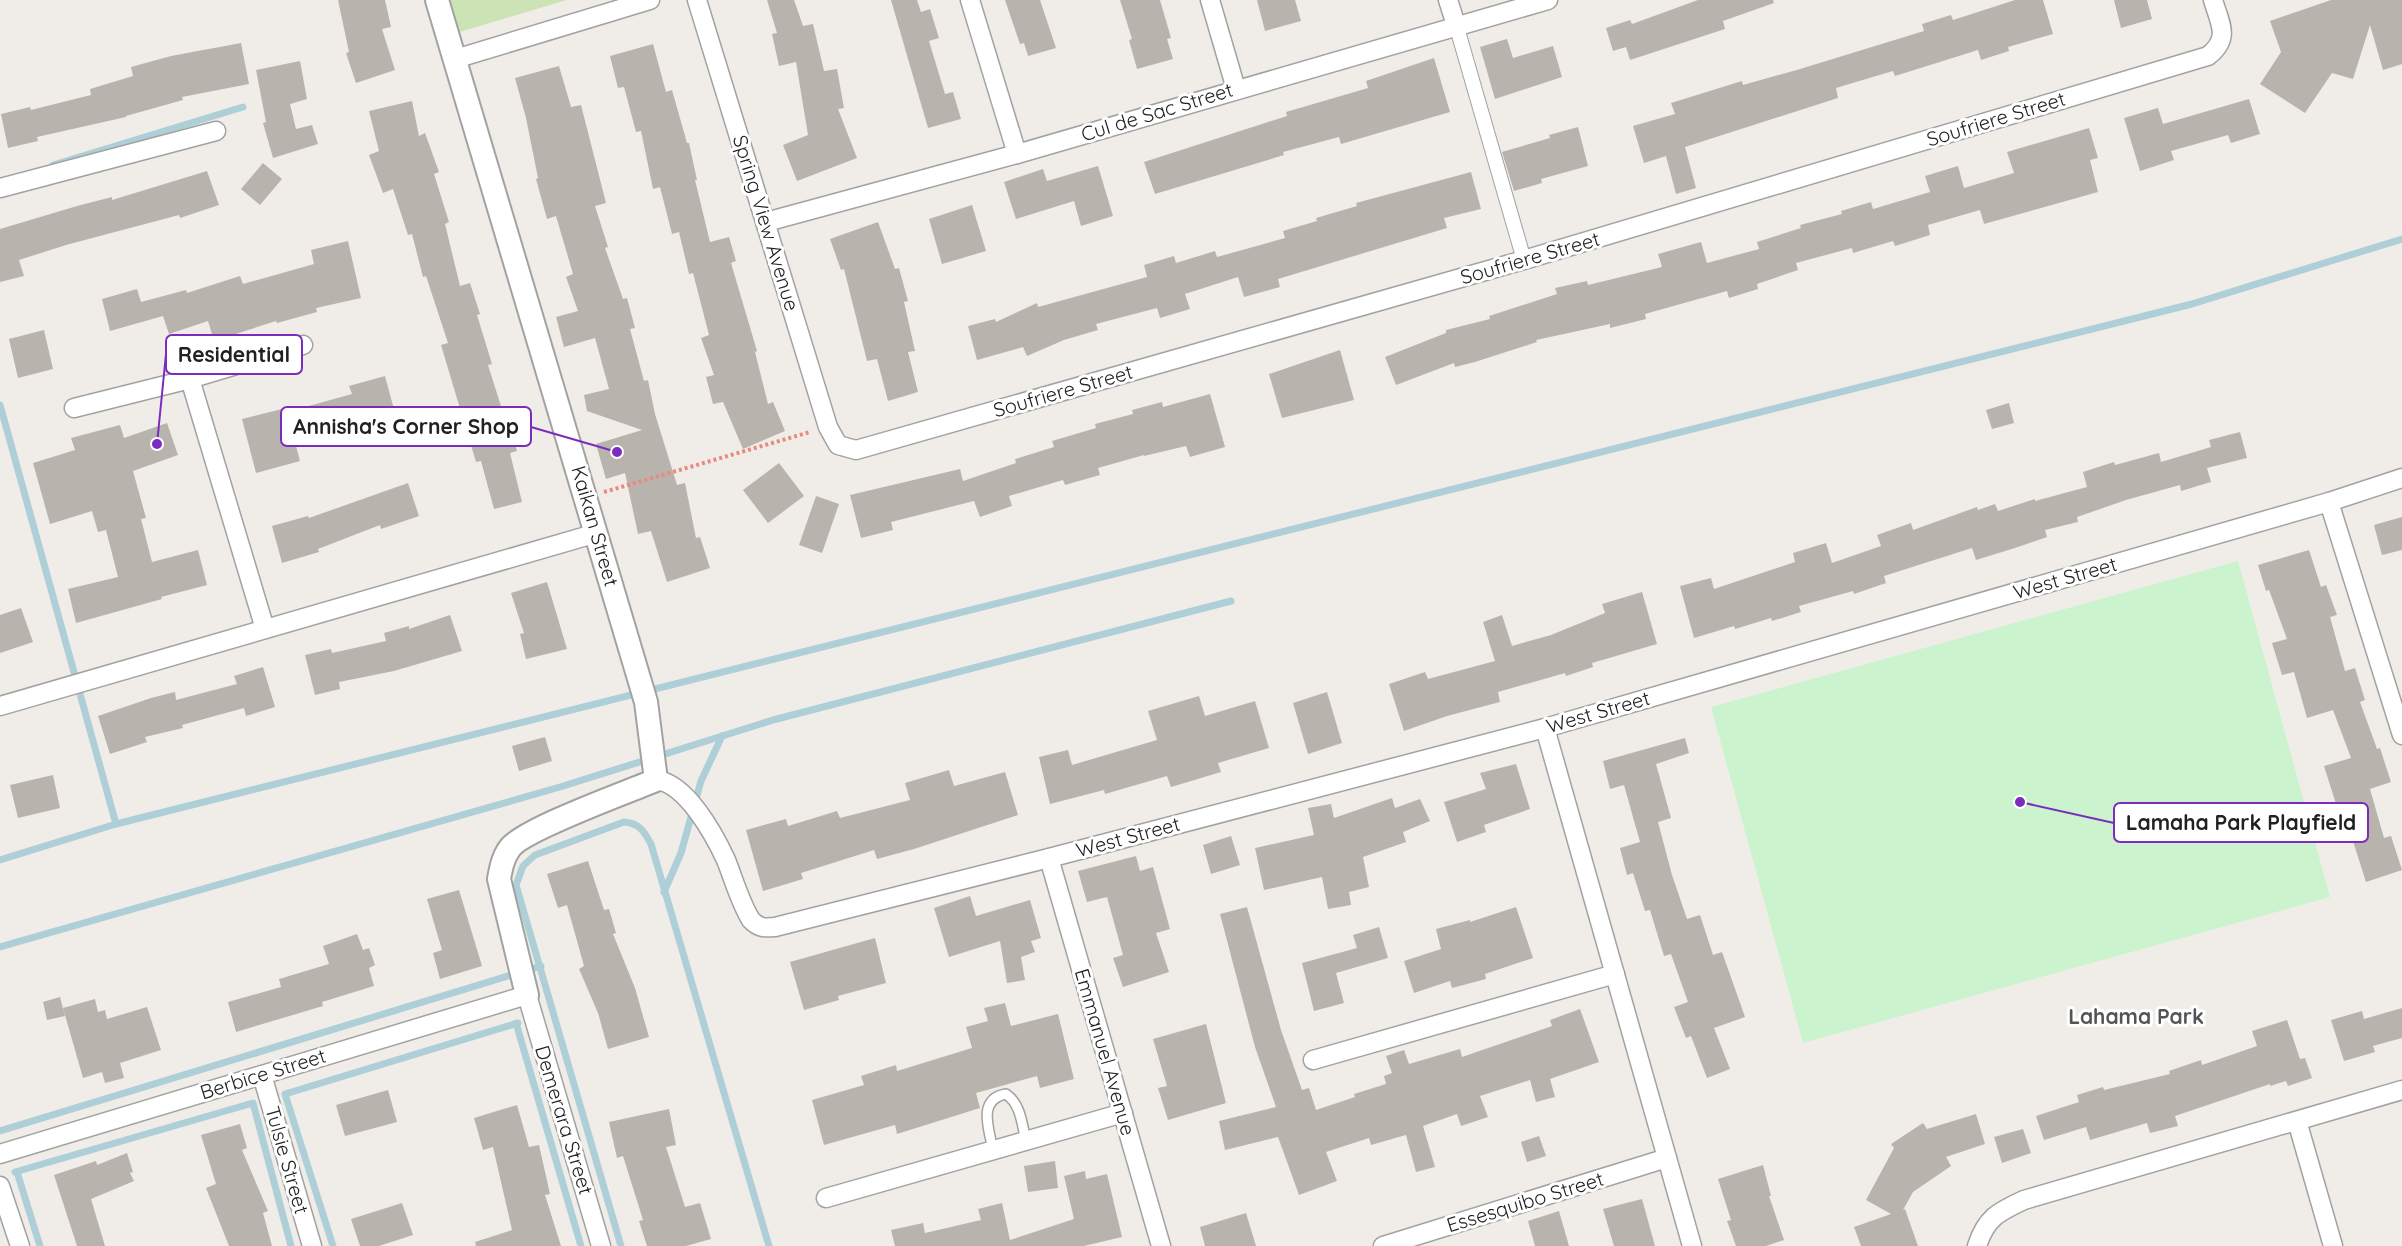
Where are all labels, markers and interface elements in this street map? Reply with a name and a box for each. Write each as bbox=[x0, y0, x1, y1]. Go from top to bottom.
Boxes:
street label: Cul de Sac Street bbox=[1078, 77, 1236, 146]
street label: Soufriere Street bbox=[1923, 85, 2068, 152]
street label: Spring View Avenue bbox=[728, 132, 805, 314]
street label: Soufriere Street bbox=[1457, 226, 1603, 289]
callout: Residential bbox=[166, 335, 302, 374]
text: Residential bbox=[178, 341, 290, 367]
street label: Soufriere Street bbox=[990, 359, 1136, 422]
callout: Annisha's Corner Shop bbox=[281, 407, 531, 446]
text: Annisha's Corner Shop bbox=[293, 413, 519, 439]
street label: Kaikan Street bbox=[566, 463, 625, 589]
street label: West Street bbox=[2010, 551, 2120, 604]
street label: West Street bbox=[1543, 685, 1653, 738]
callout: Lamaha Park Playfield bbox=[2114, 803, 2368, 842]
text: Lamaha Park Playfield bbox=[2126, 809, 2356, 835]
street label: West Street bbox=[1073, 811, 1183, 862]
street label: Emmanuel Avenue bbox=[1070, 965, 1141, 1138]
district label: Lahama Park bbox=[2068, 1003, 2204, 1029]
street label: Berbice Street bbox=[197, 1042, 329, 1105]
street label: Demerara Street bbox=[530, 1042, 599, 1198]
street label: Tulsie Street bbox=[260, 1103, 315, 1217]
street label: Essesquibo Street bbox=[1443, 1166, 1607, 1237]

